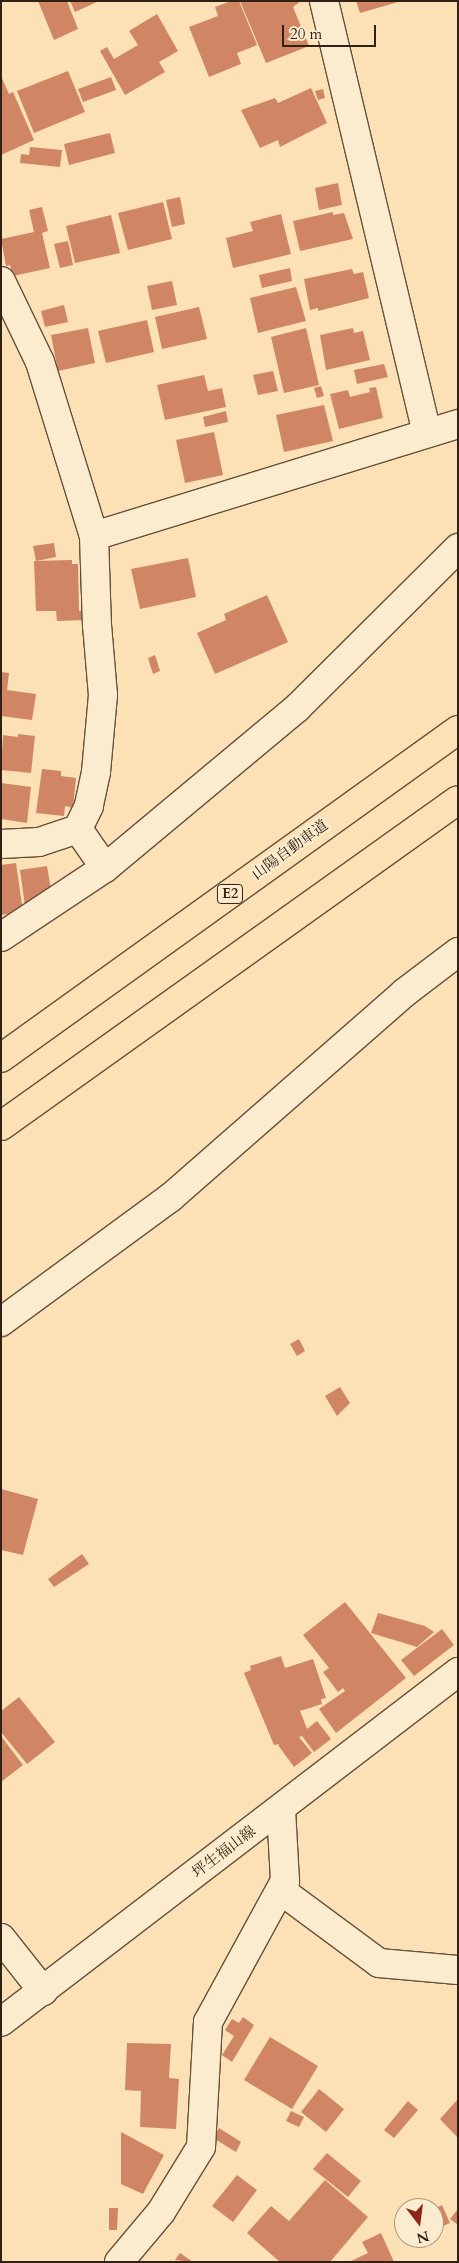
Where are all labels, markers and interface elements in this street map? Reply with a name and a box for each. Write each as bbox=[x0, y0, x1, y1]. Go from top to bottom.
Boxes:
scale bar bbox=[284, 15, 378, 47]
text: 20 m bbox=[290, 24, 322, 44]
street label: 山陽自動車道 bbox=[248, 816, 332, 884]
road number: E2 bbox=[216, 882, 244, 906]
street label: 坪生福山線 bbox=[189, 1822, 259, 1882]
north arrow bbox=[394, 2198, 444, 2248]
text: N bbox=[414, 2226, 431, 2248]

